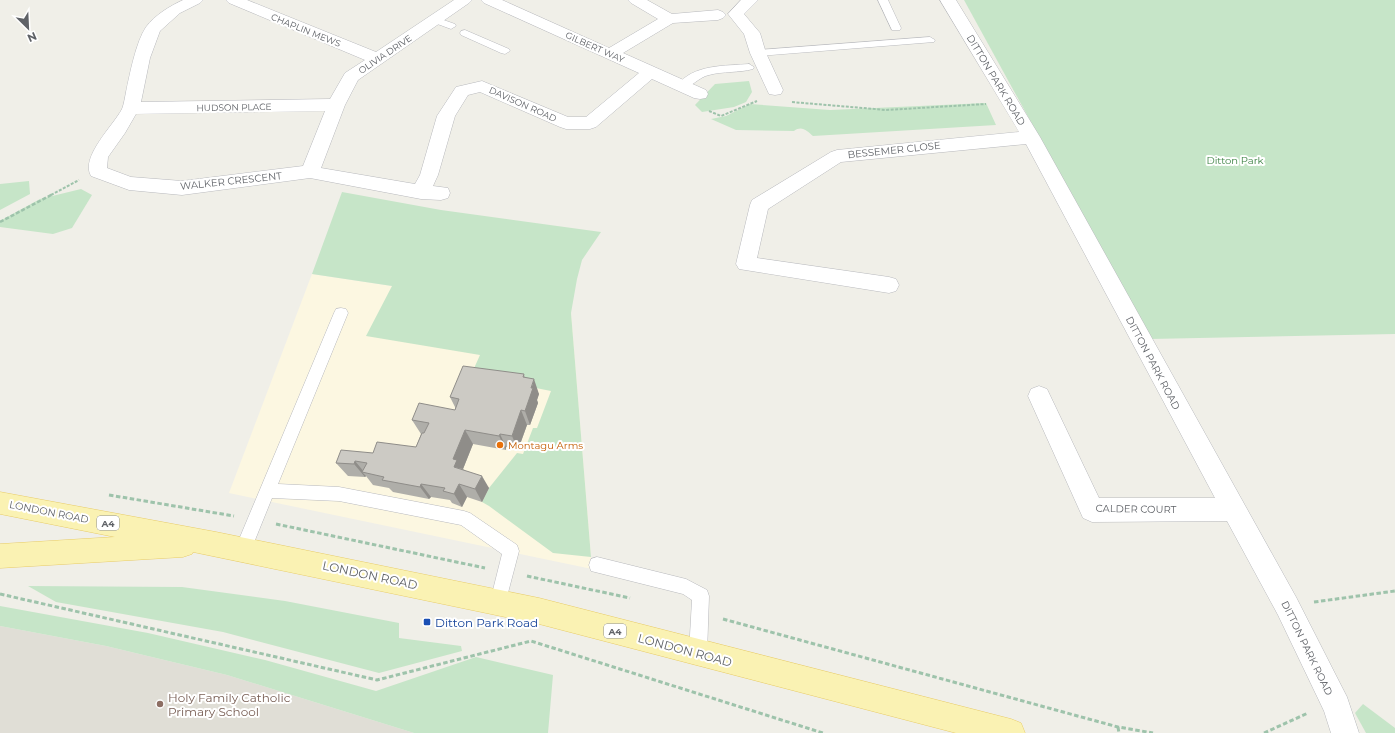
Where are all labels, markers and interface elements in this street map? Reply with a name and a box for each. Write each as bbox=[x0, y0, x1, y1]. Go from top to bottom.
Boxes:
north arrow bbox=[8, 8, 48, 48]
street label: CHAPLIN MEWS bbox=[270, 11, 343, 49]
text: N bbox=[25, 29, 39, 45]
street label: GILBERT WAY bbox=[564, 29, 626, 65]
street label: OLIVIA DRIVE bbox=[356, 32, 414, 76]
street label: DITTON PARK ROAD bbox=[964, 32, 1028, 128]
street label: DAVISON ROAD bbox=[487, 84, 559, 124]
street label: HUDSON PLACE bbox=[196, 101, 272, 113]
street label: BESSEMER CLOSE bbox=[847, 139, 941, 161]
park label: Ditton Park bbox=[1206, 154, 1264, 167]
street label: WALKER CRESCENT bbox=[179, 169, 283, 193]
street label: DITTON PARK ROAD bbox=[1123, 314, 1183, 412]
place label: Montagu Arms bbox=[508, 439, 583, 452]
marker: Montagu Arms bbox=[495, 440, 505, 450]
street label: LONDON ROAD bbox=[8, 498, 90, 526]
street label: CALDER COURT bbox=[1096, 502, 1177, 516]
road number: A4 bbox=[97, 516, 119, 530]
street label: LONDON ROAD bbox=[321, 558, 419, 592]
street label: DITTON PARK ROAD bbox=[1278, 599, 1336, 697]
place label: Ditton Park Road bbox=[435, 615, 538, 630]
marker: Ditton Park Road bbox=[422, 617, 432, 627]
road number: A4 bbox=[604, 624, 626, 638]
street label: LONDON ROAD bbox=[636, 630, 734, 670]
place label: Holy Family Catholic Primary School bbox=[168, 690, 291, 719]
marker: Holy Family Catholic Primary School bbox=[155, 699, 165, 709]

